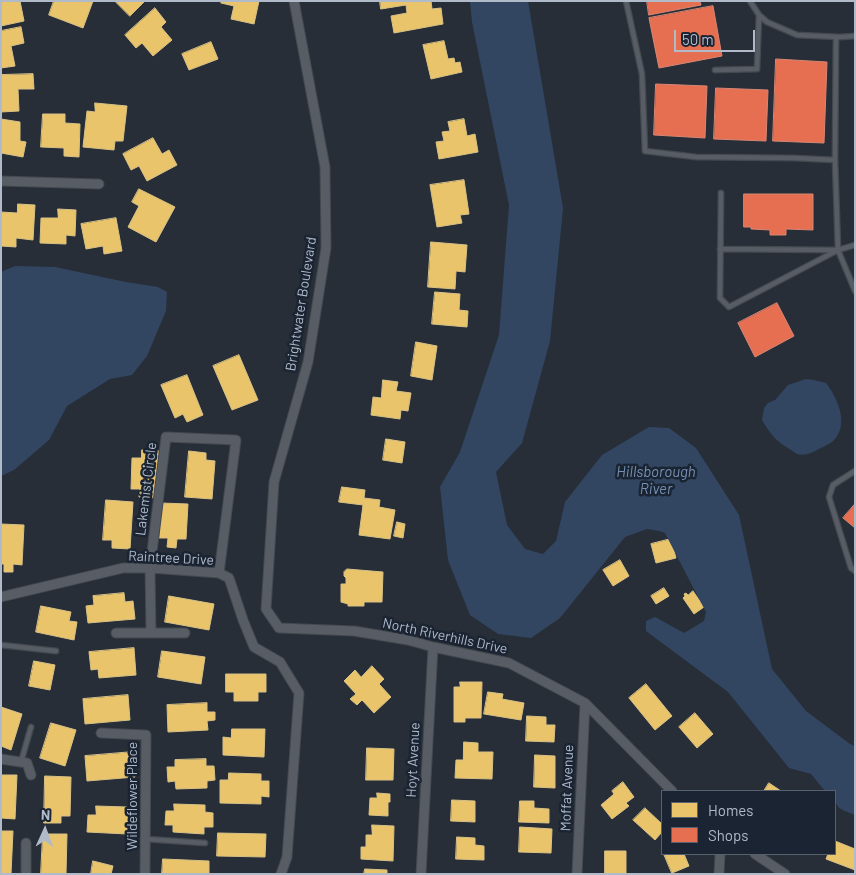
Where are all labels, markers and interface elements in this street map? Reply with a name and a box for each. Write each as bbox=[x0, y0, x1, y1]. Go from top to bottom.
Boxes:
scale bar bbox=[676, 20, 757, 52]
text: 50 m bbox=[682, 30, 714, 48]
street label: Brightwater Boulevard bbox=[282, 236, 320, 372]
street label: Lakemist Circle bbox=[132, 441, 160, 537]
water label: Hillsborough River bbox=[616, 463, 696, 498]
street label: Raintree Drive bbox=[128, 547, 214, 569]
street label: North Riverhills Drive bbox=[381, 615, 509, 657]
street label: Hoyt Avenue bbox=[403, 722, 423, 798]
street label: Wildeflower Place bbox=[124, 742, 140, 850]
street label: Moffat Avenue bbox=[557, 744, 577, 832]
legend bbox=[661, 790, 836, 855]
text: Homes bbox=[708, 801, 753, 819]
north arrow bbox=[20, 805, 70, 855]
text: N bbox=[41, 806, 50, 823]
text: Shops bbox=[708, 826, 748, 844]

